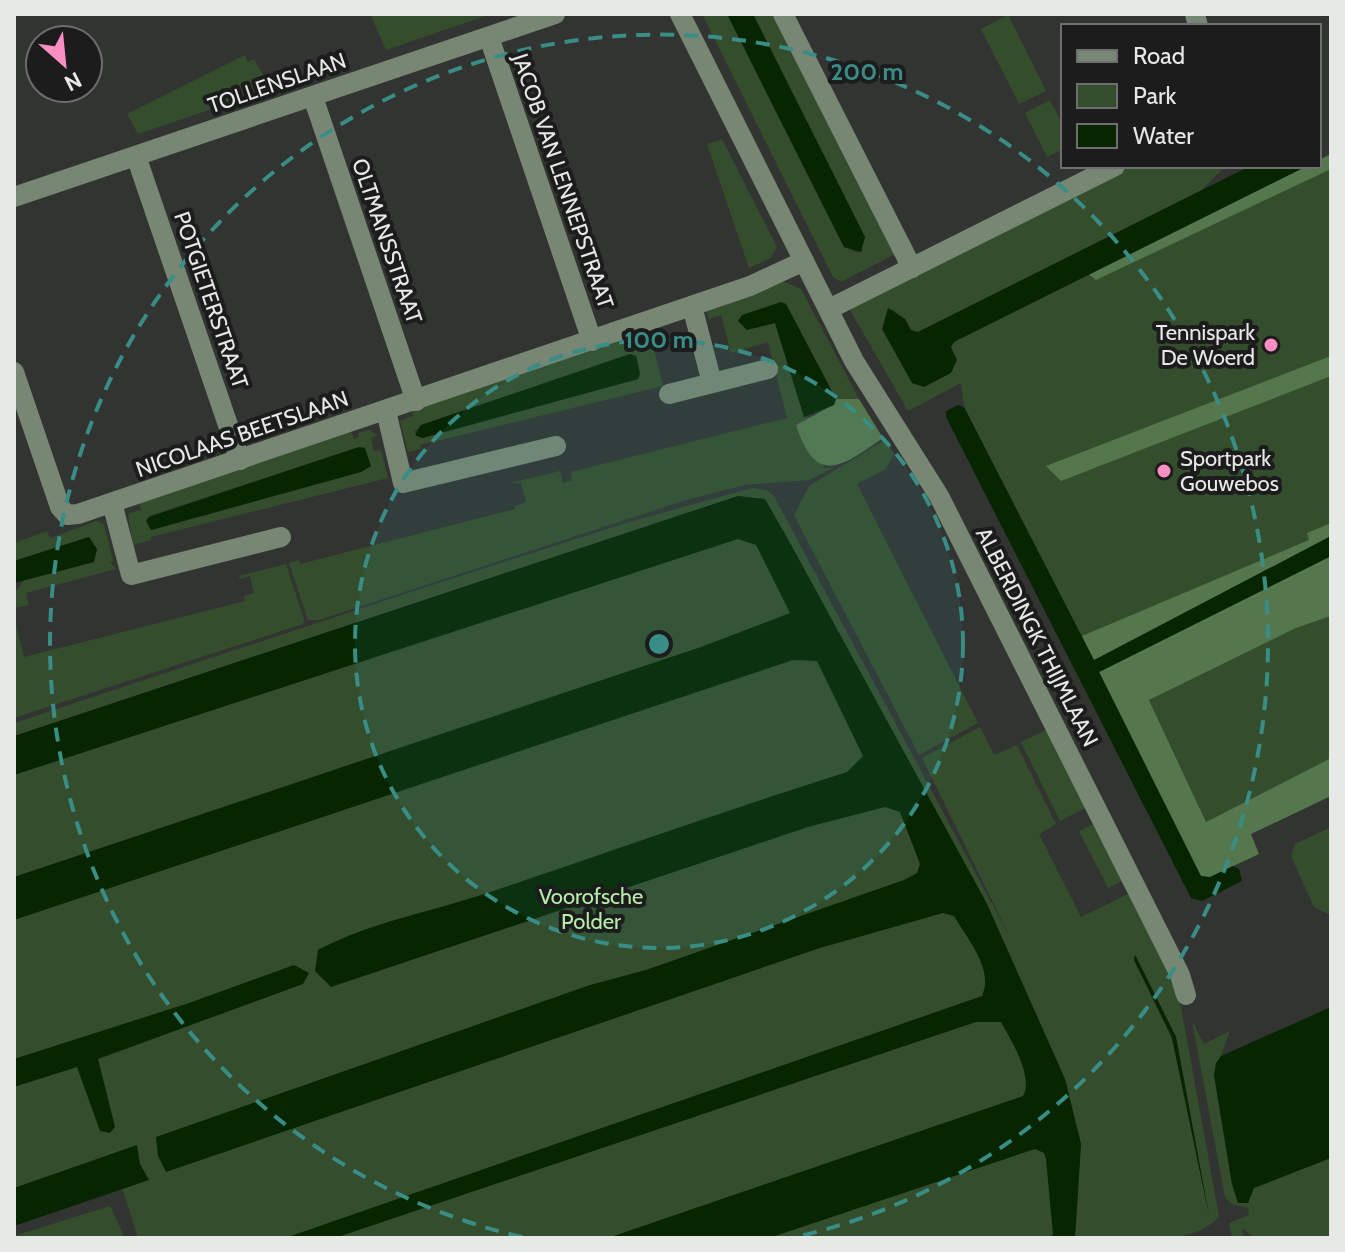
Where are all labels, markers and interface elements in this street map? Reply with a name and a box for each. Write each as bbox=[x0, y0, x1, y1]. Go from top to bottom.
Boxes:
north arrow bbox=[24, 24, 104, 104]
legend bbox=[1061, 24, 1321, 168]
text: Road bbox=[1133, 41, 1185, 70]
street label: TOLLENSLAAN bbox=[204, 47, 350, 119]
street label: JACOB VAN LENNEPSTRAAT bbox=[506, 49, 619, 312]
text: 200 m bbox=[831, 57, 903, 86]
text: N bbox=[60, 66, 86, 97]
text: Park bbox=[1133, 81, 1176, 110]
text: Water bbox=[1133, 121, 1194, 150]
street label: OLTMANSSTRAAT bbox=[346, 155, 428, 327]
street label: POTGIETERSTRAAT bbox=[168, 208, 254, 392]
place label: Tennispark De Woerd bbox=[1156, 319, 1255, 371]
text: 100 m bbox=[624, 325, 694, 354]
marker: Tennispark De Woerd bbox=[1262, 336, 1280, 354]
street label: NICOLAAS BEETSLAAN bbox=[132, 385, 352, 483]
place label: Sportpark Gouwebos bbox=[1180, 445, 1279, 497]
marker: Sportpark Gouwebos bbox=[1155, 462, 1173, 480]
street label: ALBERDINGK THIJMLAAN bbox=[970, 523, 1104, 751]
centre of rings bbox=[645, 630, 673, 658]
park label: Voorofsche Polder bbox=[539, 883, 643, 935]

